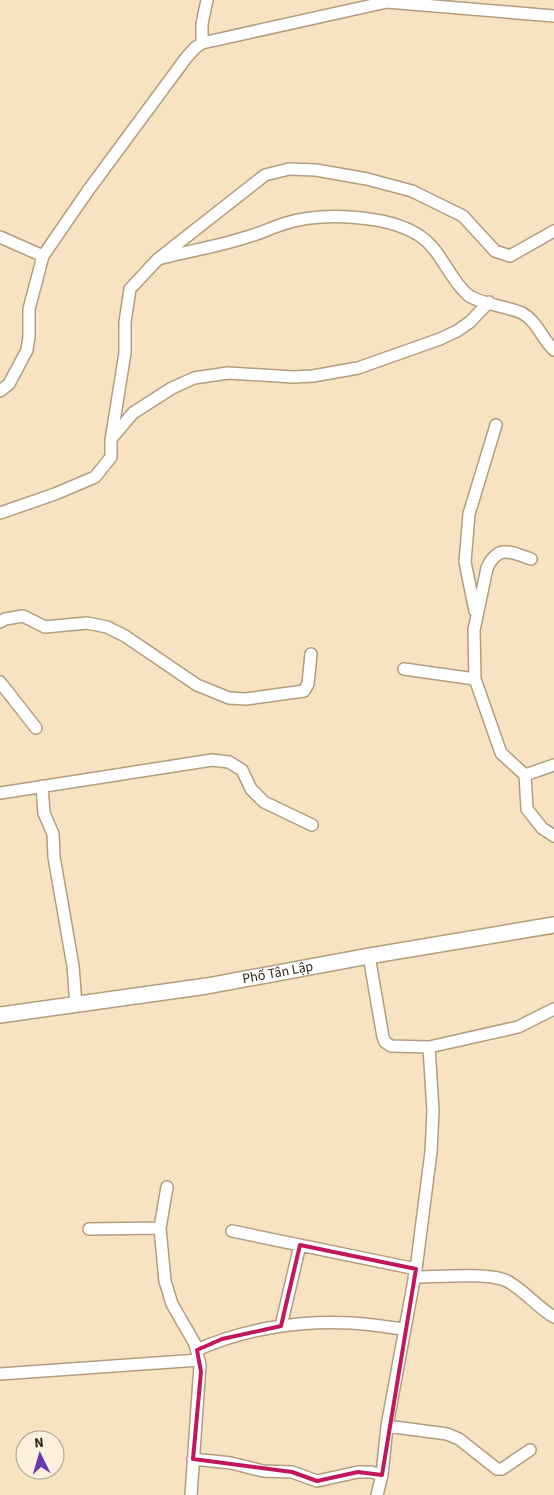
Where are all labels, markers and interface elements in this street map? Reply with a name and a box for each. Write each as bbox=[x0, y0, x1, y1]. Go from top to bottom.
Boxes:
street label: Phố Tân Lập bbox=[241, 956, 315, 989]
north arrow bbox=[15, 1430, 65, 1480]
text: N bbox=[33, 1433, 44, 1453]

